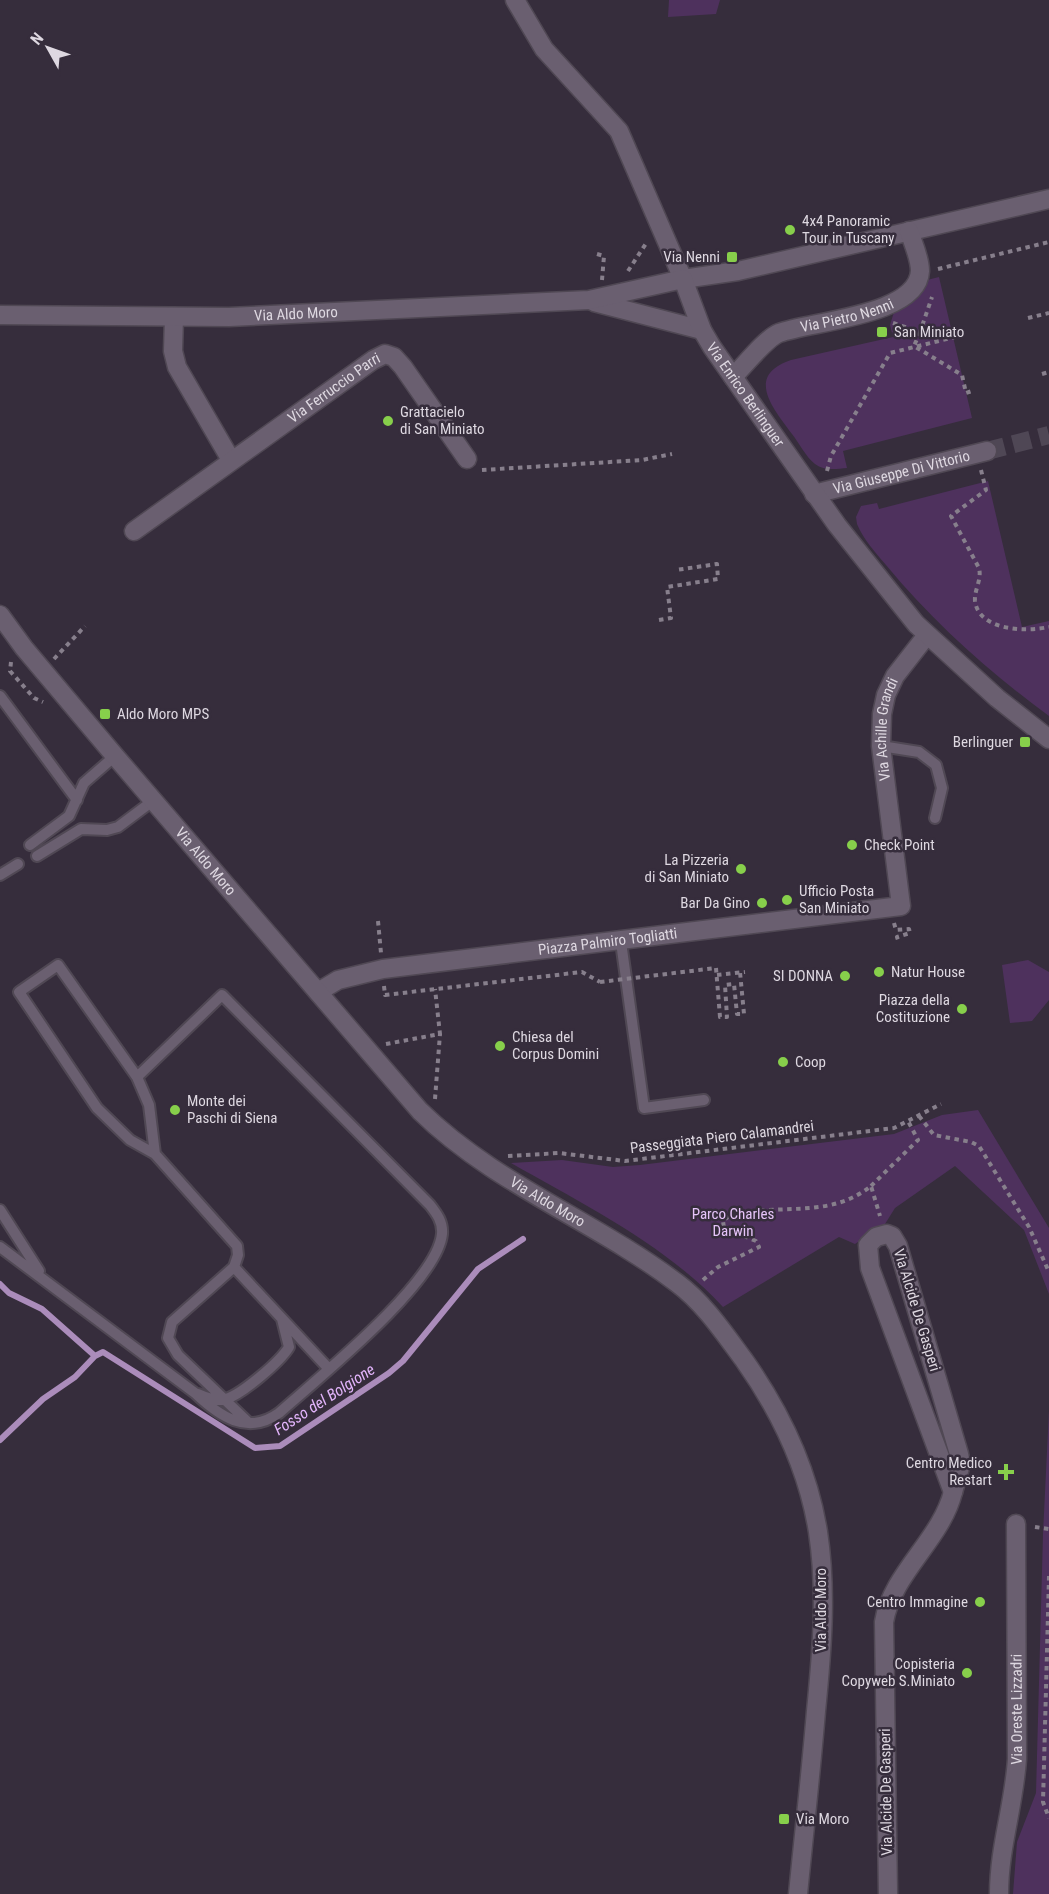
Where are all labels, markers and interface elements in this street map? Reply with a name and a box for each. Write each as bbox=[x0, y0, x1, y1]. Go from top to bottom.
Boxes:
north arrow bbox=[18, 18, 78, 78]
text: N bbox=[26, 29, 47, 49]
place label: 4x4 Panoramic Tour in Tuscany bbox=[802, 212, 895, 247]
marker: 4x4 Panoramic Tour in Tuscany bbox=[783, 223, 797, 237]
place label: Via Nenni bbox=[663, 248, 720, 266]
marker: Via Nenni bbox=[725, 250, 739, 264]
street label: Via Pietro Nenni bbox=[799, 295, 897, 336]
street label: Via Aldo Moro bbox=[254, 303, 338, 325]
place label: San Miniato bbox=[894, 323, 964, 341]
marker: San Miniato bbox=[875, 325, 889, 339]
street label: Via Enrico Berlinguer bbox=[703, 339, 788, 451]
street label: Via Ferruccio Parri bbox=[284, 349, 383, 427]
place label: Grattacielo di San Miniato bbox=[400, 403, 485, 438]
marker: Grattacielo di San Miniato bbox=[381, 414, 395, 428]
street label: Via Giuseppe Di Vittorio bbox=[831, 447, 972, 498]
street label: Via Achille Grandi bbox=[872, 675, 902, 782]
place label: Aldo Moro MPS bbox=[117, 705, 209, 723]
marker: Aldo Moro MPS bbox=[98, 707, 112, 721]
place label: Berlinguer bbox=[953, 733, 1013, 751]
marker: Berlinguer bbox=[1018, 735, 1032, 749]
street label: Via Aldo Moro bbox=[171, 824, 240, 899]
place label: Check Point bbox=[864, 836, 935, 854]
marker: Check Point bbox=[845, 838, 859, 852]
place label: La Pizzeria di San Miniato bbox=[645, 851, 729, 886]
marker: La Pizzeria di San Miniato bbox=[734, 862, 748, 876]
place label: Ufficio Posta San Miniato bbox=[799, 882, 874, 917]
marker: Ufficio Posta San Miniato bbox=[780, 893, 794, 907]
place label: Bar Da Gino bbox=[680, 894, 750, 912]
marker: Bar Da Gino bbox=[755, 896, 769, 910]
street label: Piazza Palmiro Togliatti bbox=[537, 924, 678, 959]
place label: Natur House bbox=[891, 963, 965, 981]
marker: Natur House bbox=[872, 965, 886, 979]
place label: SI DONNA bbox=[773, 967, 833, 985]
marker: SI DONNA bbox=[838, 969, 852, 983]
place label: Piazza della Costituzione bbox=[876, 991, 950, 1026]
marker: Piazza della Costituzione bbox=[955, 1002, 969, 1016]
place label: Chiesa del Corpus Domini bbox=[512, 1028, 599, 1063]
marker: Chiesa del Corpus Domini bbox=[493, 1039, 507, 1053]
place label: Coop bbox=[795, 1053, 826, 1071]
marker: Coop bbox=[776, 1055, 790, 1069]
place label: Monte dei Paschi di Siena bbox=[187, 1092, 277, 1127]
marker: Monte dei Paschi di Siena bbox=[168, 1103, 182, 1117]
street label: Passeggiata Piero Calamandrei bbox=[629, 1117, 815, 1157]
street label: Via Aldo Moro bbox=[507, 1173, 588, 1231]
park label: Parco Charles Darwin bbox=[692, 1205, 774, 1240]
street label: Via Alcide De Gasperi bbox=[890, 1247, 944, 1373]
water label: Fosso del Bolgione bbox=[270, 1360, 378, 1439]
place label: Centro Medico Restart bbox=[906, 1454, 992, 1489]
marker: Centro Medico Restart bbox=[997, 1463, 1015, 1481]
street label: Via Aldo Moro bbox=[812, 1568, 830, 1652]
place label: Centro Immagine bbox=[867, 1593, 968, 1611]
marker: Centro Immagine bbox=[973, 1595, 987, 1609]
street label: Via Oreste Lizzadri bbox=[1008, 1654, 1026, 1766]
place label: Copisteria Copyweb S.Miniato bbox=[842, 1655, 955, 1690]
marker: Copisteria Copyweb S.Miniato bbox=[960, 1666, 974, 1680]
street label: Via Alcide De Gasperi bbox=[876, 1728, 896, 1856]
place label: Via Moro bbox=[796, 1810, 849, 1828]
marker: Via Moro bbox=[777, 1812, 791, 1826]

